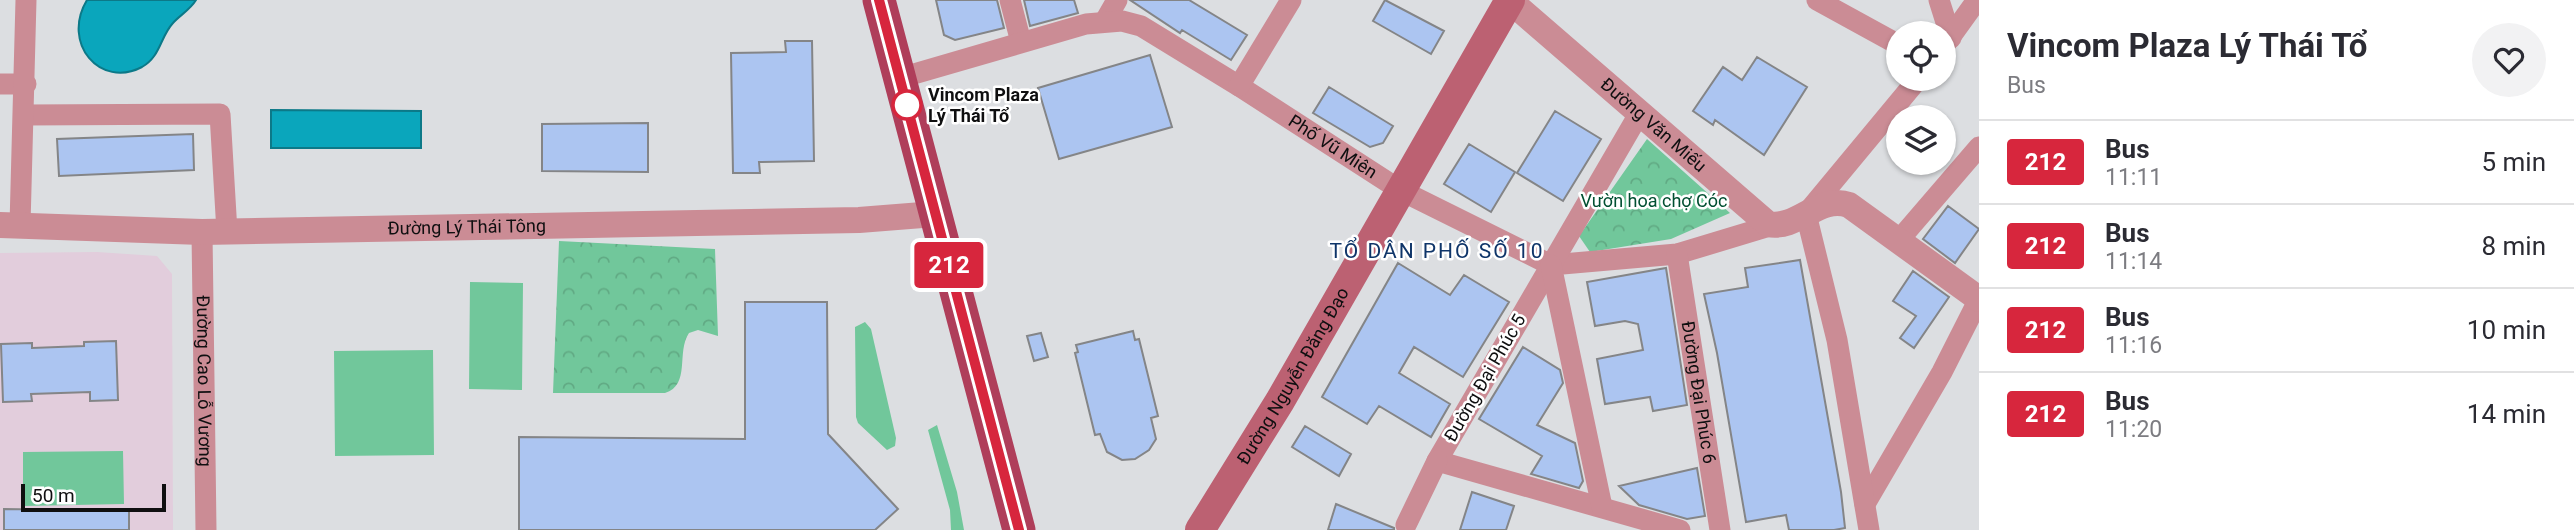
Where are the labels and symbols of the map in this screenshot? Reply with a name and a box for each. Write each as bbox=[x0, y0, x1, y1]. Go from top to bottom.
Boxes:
street label: Đường Văn Miếu bbox=[1597, 73, 1711, 176]
place label: Vincom Plaza Lý Thái Tổ bbox=[928, 84, 1039, 126]
marker: Vincom Plaza Lý Thái Tổ bbox=[892, 90, 922, 120]
street label: Phố Vũ Miên bbox=[1285, 110, 1381, 182]
park label: Vườn hoa chợ Cóc bbox=[1581, 190, 1727, 211]
street label: Đường Lý Thái Tông bbox=[387, 215, 546, 239]
district label: TỔ DÂN PHỐ SỐ 10 bbox=[1330, 237, 1544, 263]
line badge: 212 bbox=[909, 242, 989, 288]
street label: Đường Nguyễn Đăng Đạo bbox=[1232, 284, 1353, 468]
street label: Đường Cao Lỗ Vương bbox=[193, 295, 216, 467]
street label: Đường Đại Phúc 5 bbox=[1439, 310, 1530, 445]
street label: Đường Đại Phúc 6 bbox=[1678, 319, 1721, 465]
scale bar bbox=[21, 481, 166, 513]

